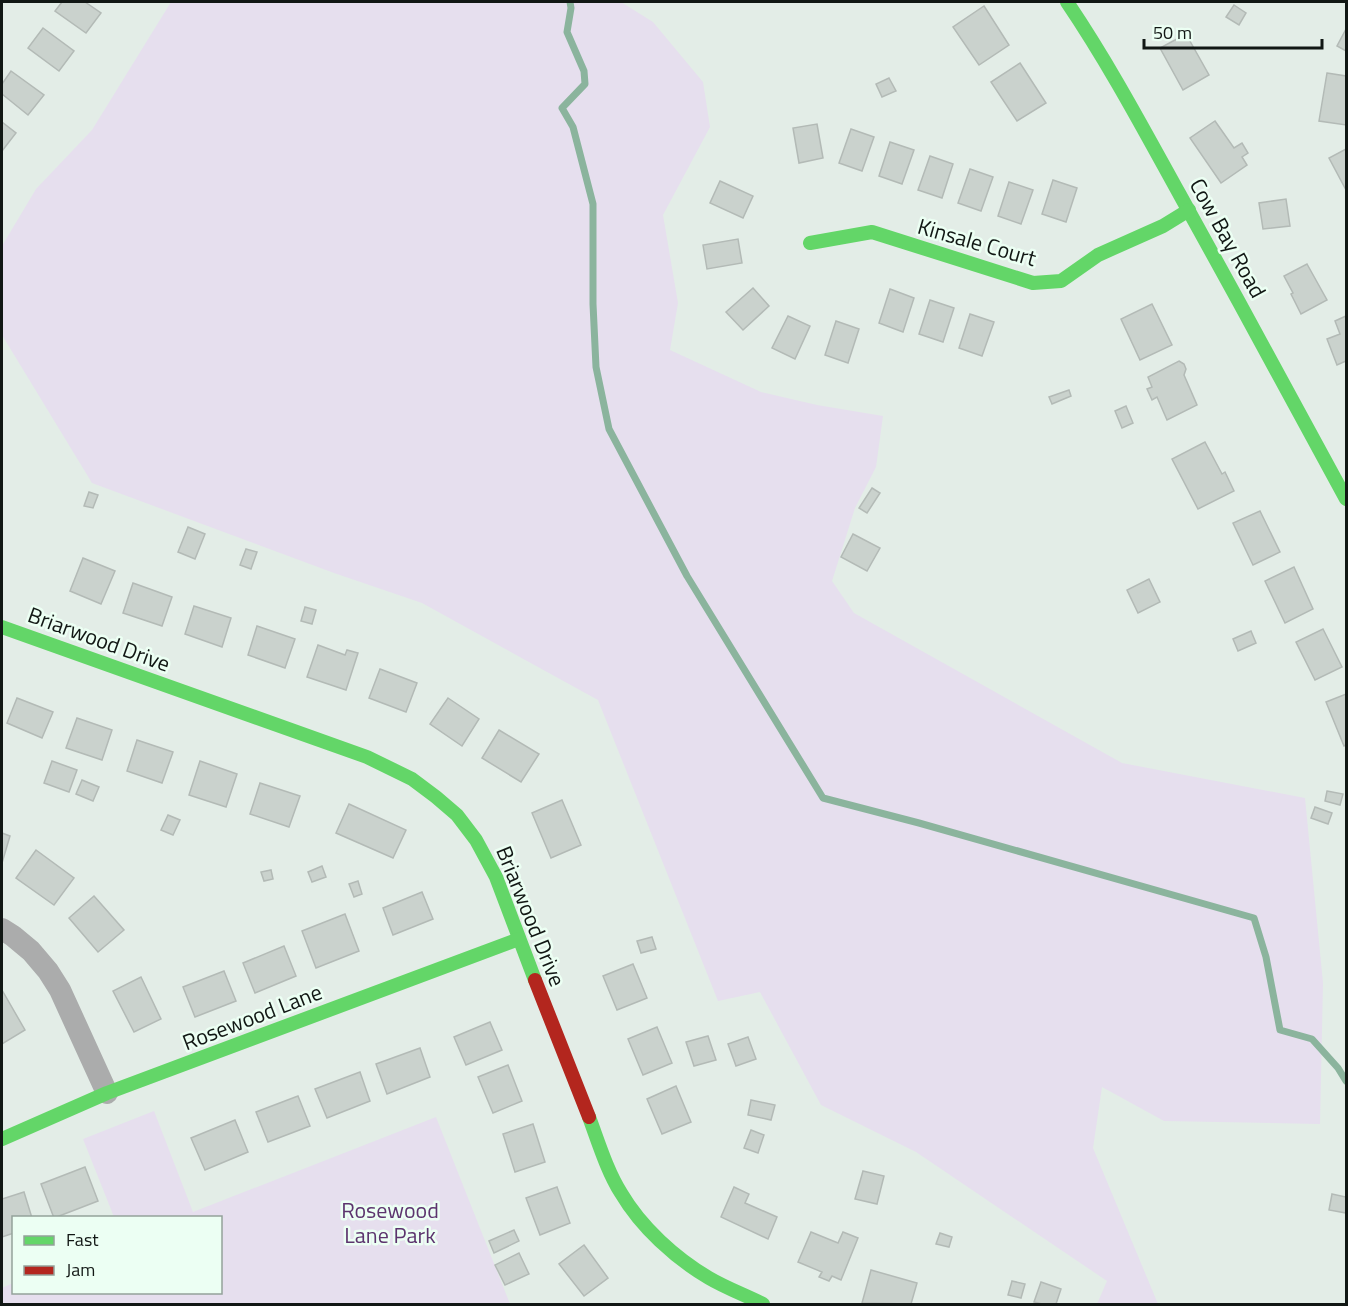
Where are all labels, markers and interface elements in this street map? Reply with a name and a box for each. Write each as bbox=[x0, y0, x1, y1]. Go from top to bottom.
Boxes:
scale bar bbox=[1144, 12, 1322, 50]
text: 50 m bbox=[1153, 19, 1192, 46]
street label: Cow Bay Road bbox=[1181, 172, 1275, 304]
street label: Kinsale Court bbox=[914, 209, 1040, 275]
street label: Briarwood Drive bbox=[23, 598, 175, 680]
street label: Briarwood Drive bbox=[487, 841, 575, 991]
street label: Rosewood Lane bbox=[177, 975, 327, 1059]
park label: Rosewood Lane Park bbox=[341, 1193, 439, 1252]
legend bbox=[12, 1216, 222, 1294]
text: Fast bbox=[66, 1226, 99, 1253]
text: Jam bbox=[66, 1256, 95, 1283]

